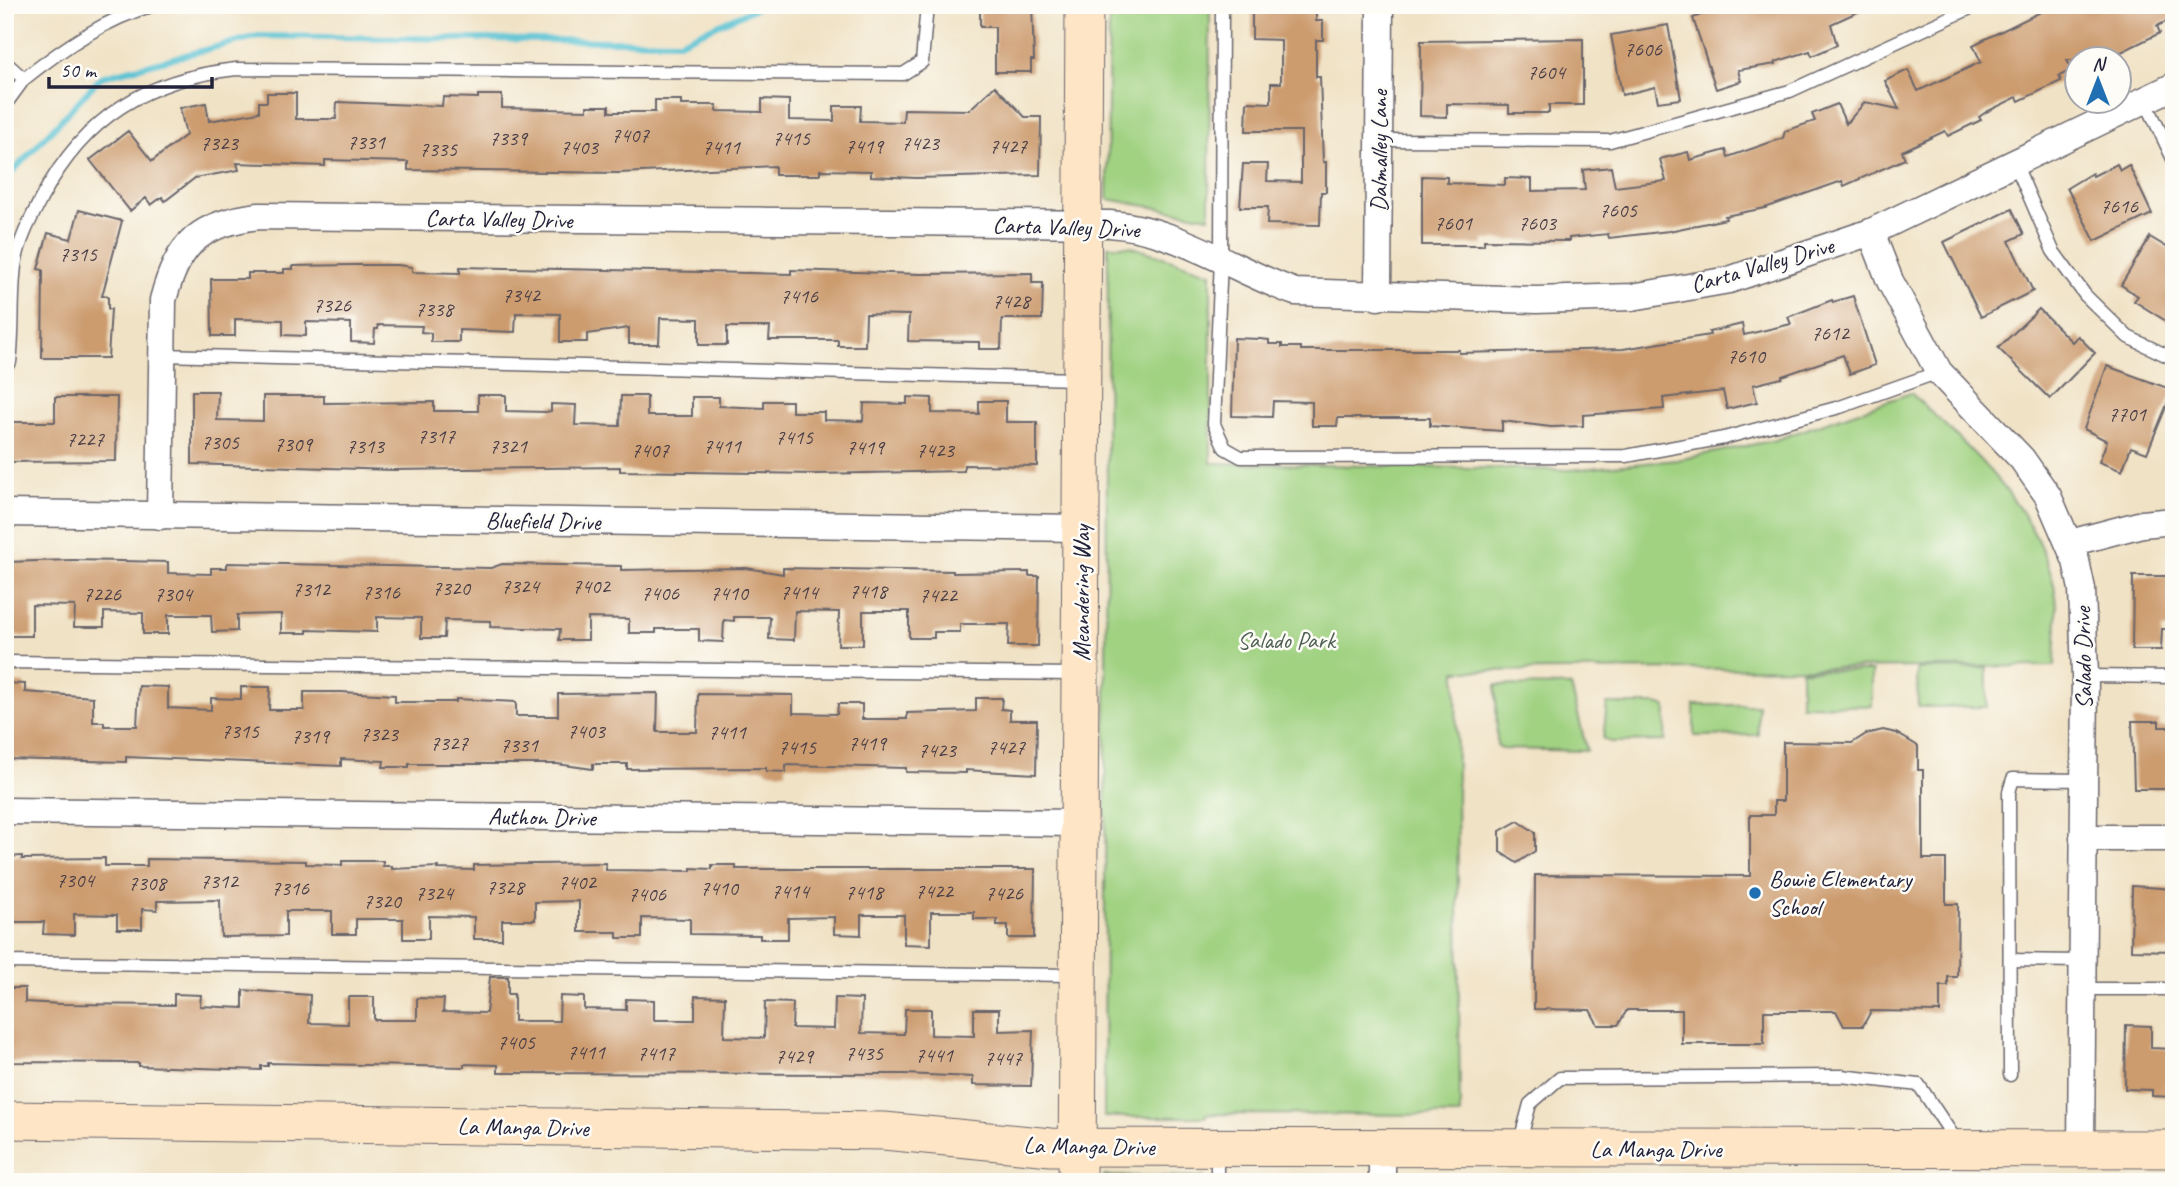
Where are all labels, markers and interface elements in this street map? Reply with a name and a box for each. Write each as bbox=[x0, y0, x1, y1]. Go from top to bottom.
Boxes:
house number: 7606 bbox=[1624, 36, 1662, 62]
scale bar bbox=[49, 46, 212, 90]
north arrow bbox=[2064, 46, 2134, 116]
text: N bbox=[2092, 52, 2107, 76]
text: 50 m bbox=[60, 57, 98, 83]
house number: 7604 bbox=[1527, 59, 1567, 85]
street label: Dalmalley Lane bbox=[1364, 88, 1394, 212]
house number: 7407 bbox=[611, 122, 650, 148]
house number: 7339 bbox=[489, 125, 528, 151]
house number: 7415 bbox=[772, 125, 811, 151]
house number: 7331 bbox=[347, 129, 386, 155]
house number: 7323 bbox=[200, 130, 239, 156]
house number: 7423 bbox=[901, 130, 940, 156]
house number: 7419 bbox=[845, 133, 884, 159]
house number: 7427 bbox=[989, 133, 1028, 159]
house number: 7403 bbox=[560, 134, 599, 160]
house number: 7411 bbox=[702, 134, 741, 160]
house number: 7335 bbox=[419, 136, 458, 162]
house number: 7616 bbox=[2100, 193, 2138, 219]
house number: 7605 bbox=[1599, 197, 1638, 223]
street label: Carta Valley Drive bbox=[425, 203, 575, 235]
street label: Carta Valley Drive bbox=[992, 209, 1142, 245]
house number: 7601 bbox=[1434, 210, 1473, 236]
house number: 7603 bbox=[1518, 210, 1557, 236]
street label: Carta Valley Drive bbox=[1687, 230, 1839, 300]
house number: 7315 bbox=[59, 241, 98, 267]
house number: 7342 bbox=[502, 282, 541, 308]
house number: 7416 bbox=[780, 283, 818, 309]
house number: 7428 bbox=[992, 288, 1032, 314]
house number: 7326 bbox=[313, 292, 351, 318]
house number: 7338 bbox=[415, 296, 455, 322]
house number: 7612 bbox=[1811, 320, 1850, 346]
house number: 7610 bbox=[1727, 343, 1766, 369]
house number: 7701 bbox=[2108, 401, 2147, 427]
house number: 7317 bbox=[417, 423, 456, 449]
house number: 7415 bbox=[775, 424, 814, 450]
house number: 7227 bbox=[66, 426, 105, 452]
house number: 7305 bbox=[201, 429, 240, 455]
house number: 7309 bbox=[274, 431, 313, 457]
house number: 7313 bbox=[346, 433, 385, 459]
house number: 7321 bbox=[489, 433, 528, 459]
house number: 7411 bbox=[703, 433, 742, 459]
house number: 7419 bbox=[846, 434, 885, 460]
house number: 7407 bbox=[631, 437, 670, 463]
house number: 7423 bbox=[916, 437, 955, 463]
street label: Bluefield Drive bbox=[485, 505, 603, 537]
street label: Meandering Way bbox=[1066, 523, 1096, 661]
house number: 7324 bbox=[501, 573, 541, 599]
house number: 7402 bbox=[572, 573, 611, 599]
house number: 7320 bbox=[432, 575, 471, 601]
house number: 7312 bbox=[292, 576, 331, 602]
house number: 7418 bbox=[849, 578, 889, 604]
house number: 7316 bbox=[362, 579, 400, 605]
house number: 7414 bbox=[780, 579, 820, 605]
house number: 7406 bbox=[641, 580, 679, 606]
house number: 7410 bbox=[710, 580, 749, 606]
house number: 7226 bbox=[83, 581, 121, 607]
house number: 7304 bbox=[154, 581, 194, 607]
house number: 7422 bbox=[919, 582, 958, 608]
street label: Salado Drive bbox=[2067, 604, 2099, 709]
park label: Salado Park bbox=[1237, 625, 1337, 655]
house number: 7315 bbox=[221, 718, 260, 744]
house number: 7403 bbox=[567, 718, 606, 744]
house number: 7411 bbox=[708, 719, 747, 745]
house number: 7323 bbox=[360, 721, 399, 747]
house number: 7319 bbox=[291, 723, 330, 749]
house number: 7327 bbox=[430, 730, 469, 756]
house number: 7419 bbox=[848, 730, 887, 756]
house number: 7331 bbox=[500, 732, 539, 758]
house number: 7415 bbox=[778, 734, 817, 760]
house number: 7427 bbox=[987, 734, 1026, 760]
house number: 7423 bbox=[918, 737, 957, 763]
street label: Authon Drive bbox=[488, 801, 598, 833]
place label: Bowie Elementary School bbox=[1769, 864, 1913, 922]
house number: 7304 bbox=[56, 867, 96, 893]
house number: 7312 bbox=[200, 868, 239, 894]
house number: 7402 bbox=[558, 869, 597, 895]
house number: 7308 bbox=[128, 870, 168, 896]
house number: 7328 bbox=[486, 874, 526, 900]
house number: 7316 bbox=[271, 875, 309, 901]
house number: 7410 bbox=[700, 875, 739, 901]
house number: 7414 bbox=[771, 878, 811, 904]
house number: 7422 bbox=[915, 878, 954, 904]
house number: 7418 bbox=[845, 879, 885, 905]
house number: 7324 bbox=[415, 880, 455, 906]
house number: 7426 bbox=[985, 880, 1023, 906]
house number: 7406 bbox=[628, 881, 666, 907]
marker: Bowie Elementary School bbox=[1747, 885, 1763, 901]
house number: 7320 bbox=[363, 888, 402, 914]
house number: 7405 bbox=[497, 1029, 536, 1055]
house number: 7411 bbox=[567, 1039, 606, 1065]
house number: 7417 bbox=[637, 1040, 676, 1066]
house number: 7435 bbox=[845, 1040, 884, 1066]
house number: 7441 bbox=[915, 1042, 954, 1068]
house number: 7429 bbox=[775, 1043, 814, 1069]
house number: 7447 bbox=[984, 1045, 1023, 1071]
street label: La Manga Drive bbox=[457, 1111, 591, 1143]
street label: La Manga Drive bbox=[1023, 1130, 1157, 1162]
street label: La Manga Drive bbox=[1590, 1134, 1724, 1164]

